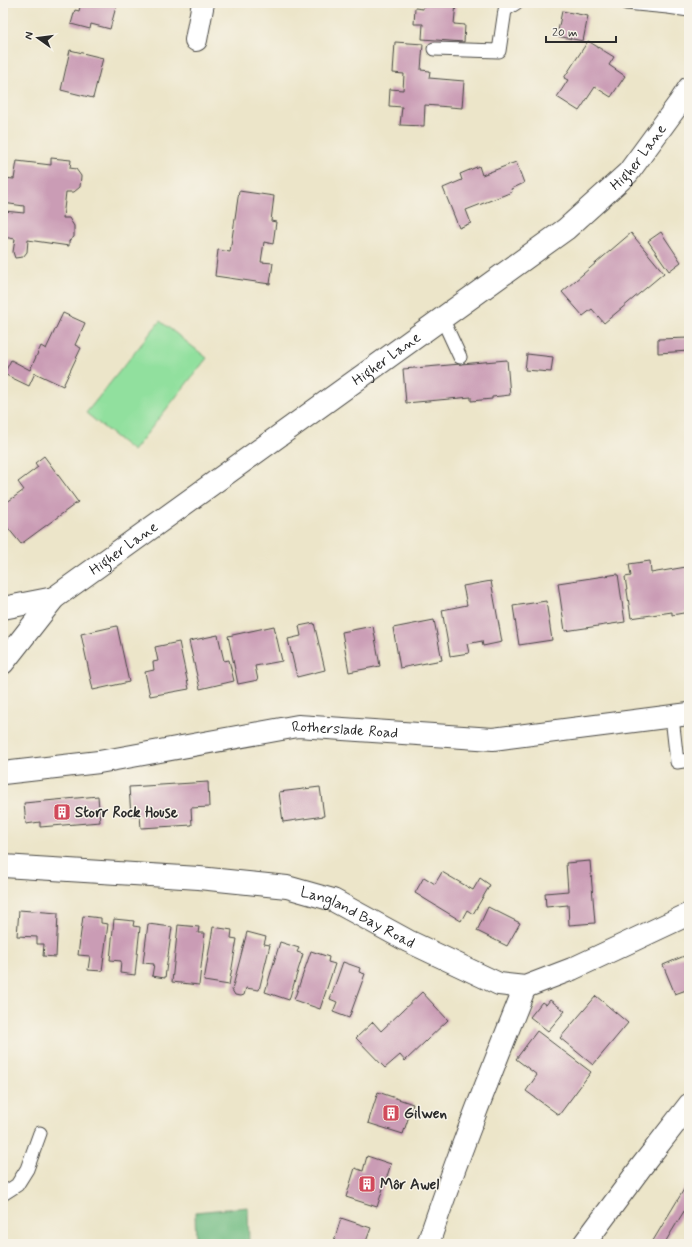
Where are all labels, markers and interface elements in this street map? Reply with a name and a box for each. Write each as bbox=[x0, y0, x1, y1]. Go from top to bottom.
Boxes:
north arrow bbox=[18, 18, 58, 58]
scale bar bbox=[546, 18, 616, 44]
text: 20 m bbox=[552, 25, 578, 41]
text: N bbox=[22, 31, 37, 41]
street label: Higher Lane bbox=[606, 120, 672, 195]
street label: Higher Lane bbox=[348, 328, 425, 391]
street label: Higher Lane bbox=[86, 517, 162, 580]
street label: Rotherslade Road bbox=[290, 717, 399, 744]
building icon: Storr Rock House bbox=[52, 802, 72, 822]
place label: Storr Rock House bbox=[75, 803, 178, 823]
street label: Langland Bay Road bbox=[298, 882, 418, 954]
building icon: Gilwen bbox=[381, 1103, 401, 1123]
place label: Gilwen bbox=[404, 1104, 448, 1124]
building icon: Môr Awel bbox=[357, 1174, 377, 1194]
place label: Môr Awel bbox=[380, 1175, 439, 1195]

